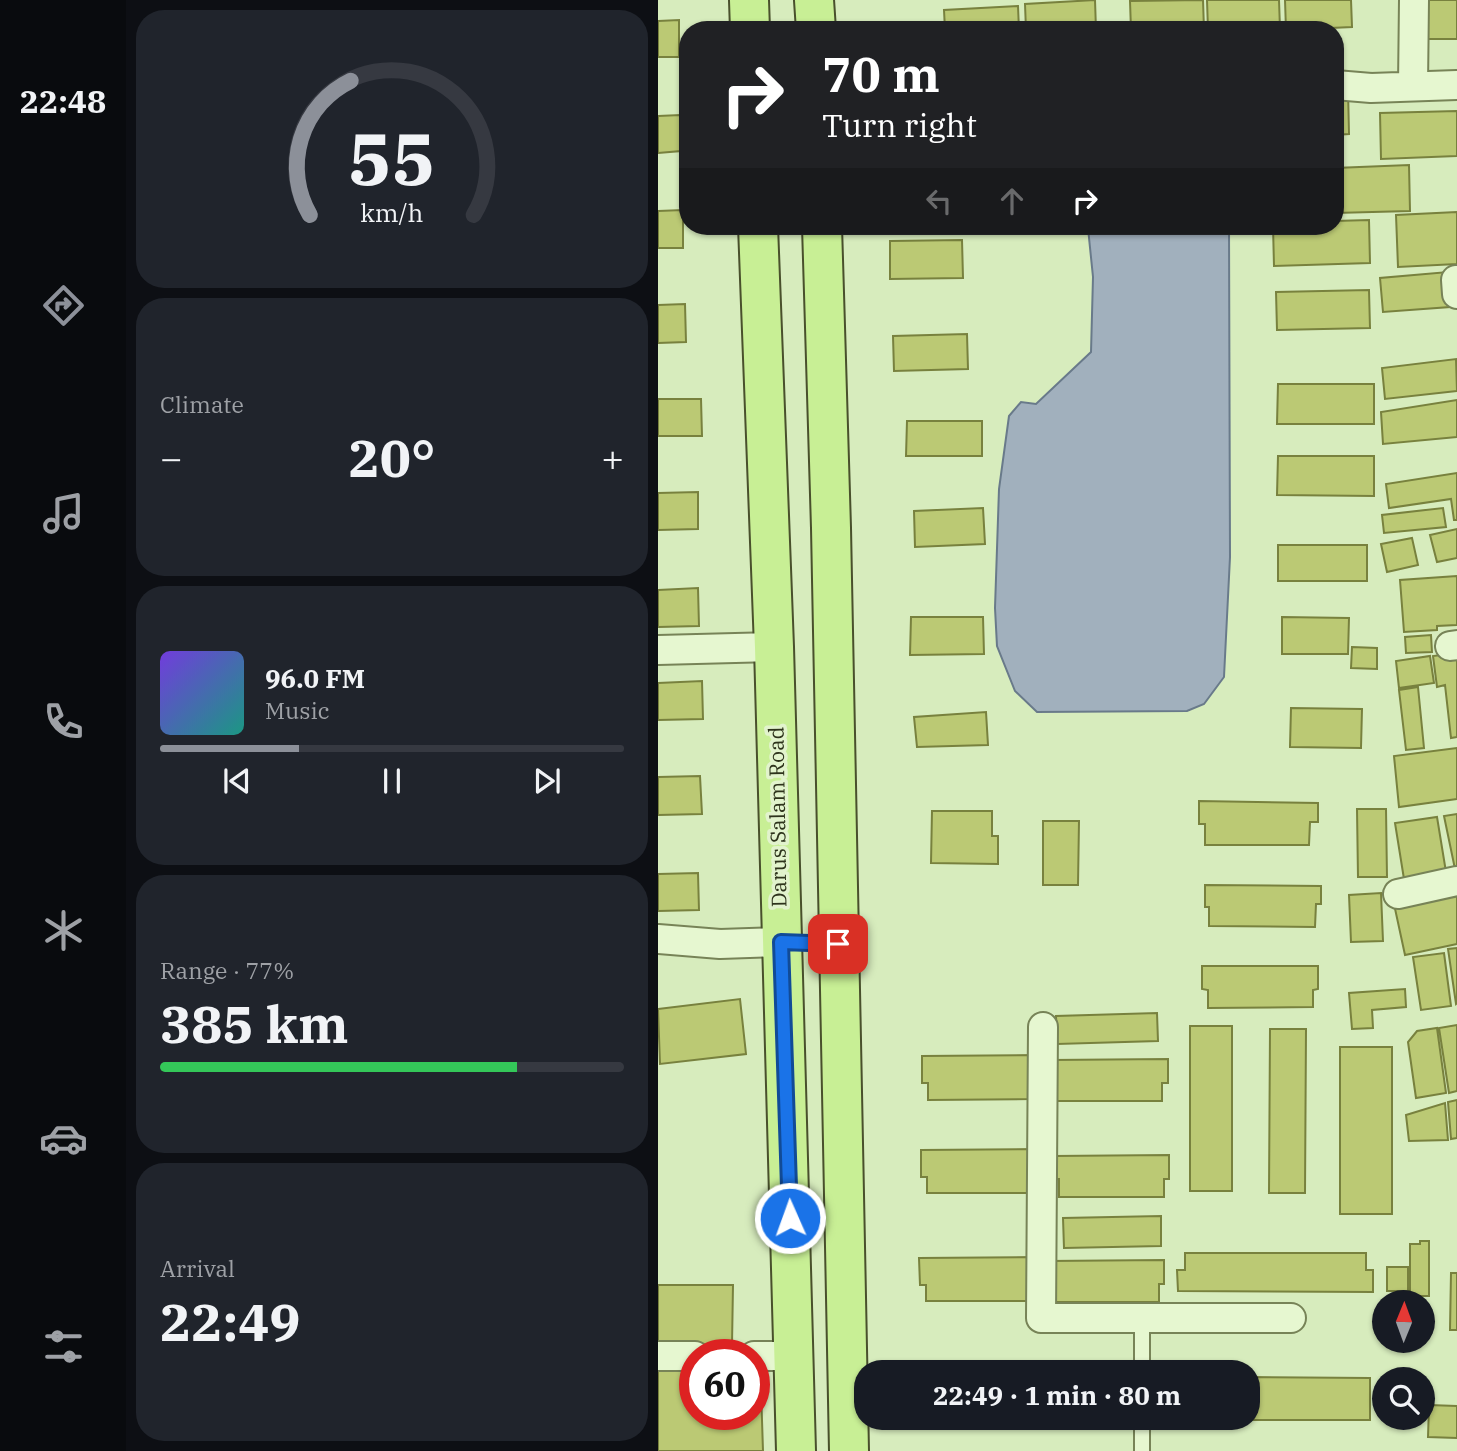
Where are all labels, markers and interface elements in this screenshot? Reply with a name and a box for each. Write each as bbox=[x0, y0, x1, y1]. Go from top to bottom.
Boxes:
text: 70 m bbox=[822, 42, 940, 105]
icon: right bbox=[707, 49, 798, 140]
text: 22:48 bbox=[20, 80, 106, 122]
text: Turn right bbox=[822, 104, 977, 146]
text: 55 bbox=[348, 110, 436, 205]
icon: left bbox=[920, 182, 958, 220]
icon: ahead bbox=[993, 182, 1031, 220]
icon: right bbox=[1066, 182, 1104, 220]
text: km/h bbox=[360, 196, 424, 229]
icon: directions bbox=[39, 281, 88, 330]
text: Climate bbox=[160, 389, 244, 419]
text: 20° bbox=[349, 424, 435, 491]
text: − bbox=[160, 433, 183, 482]
text: + bbox=[601, 433, 624, 482]
icon: music bbox=[39, 489, 88, 538]
text: 96.0 FM bbox=[265, 661, 365, 695]
text: Music bbox=[265, 695, 330, 725]
icon: phone bbox=[39, 697, 88, 746]
street label: Darus Salam Road bbox=[761, 726, 793, 908]
icon: previous bbox=[218, 762, 256, 800]
icon: pause bbox=[373, 762, 411, 800]
icon: next bbox=[528, 762, 566, 800]
icon: climate bbox=[39, 906, 88, 955]
pin bbox=[808, 914, 868, 974]
icon: arrive bbox=[819, 925, 857, 963]
text: Range · 77% bbox=[160, 955, 294, 985]
text: 385 km bbox=[160, 990, 349, 1057]
icon: car bbox=[39, 1114, 88, 1163]
position arrow bbox=[753, 1181, 827, 1255]
text: Arrival bbox=[160, 1253, 235, 1283]
text: 22:49 bbox=[160, 1288, 301, 1355]
north arrow bbox=[1372, 1290, 1435, 1353]
map controls bbox=[1372, 1290, 1435, 1430]
icon: filters bbox=[39, 1322, 88, 1371]
speed limit sign: 60 bbox=[679, 1339, 770, 1430]
button: search bbox=[1372, 1367, 1435, 1430]
text: 22:49 · 1 min · 80 m bbox=[933, 1378, 1181, 1412]

